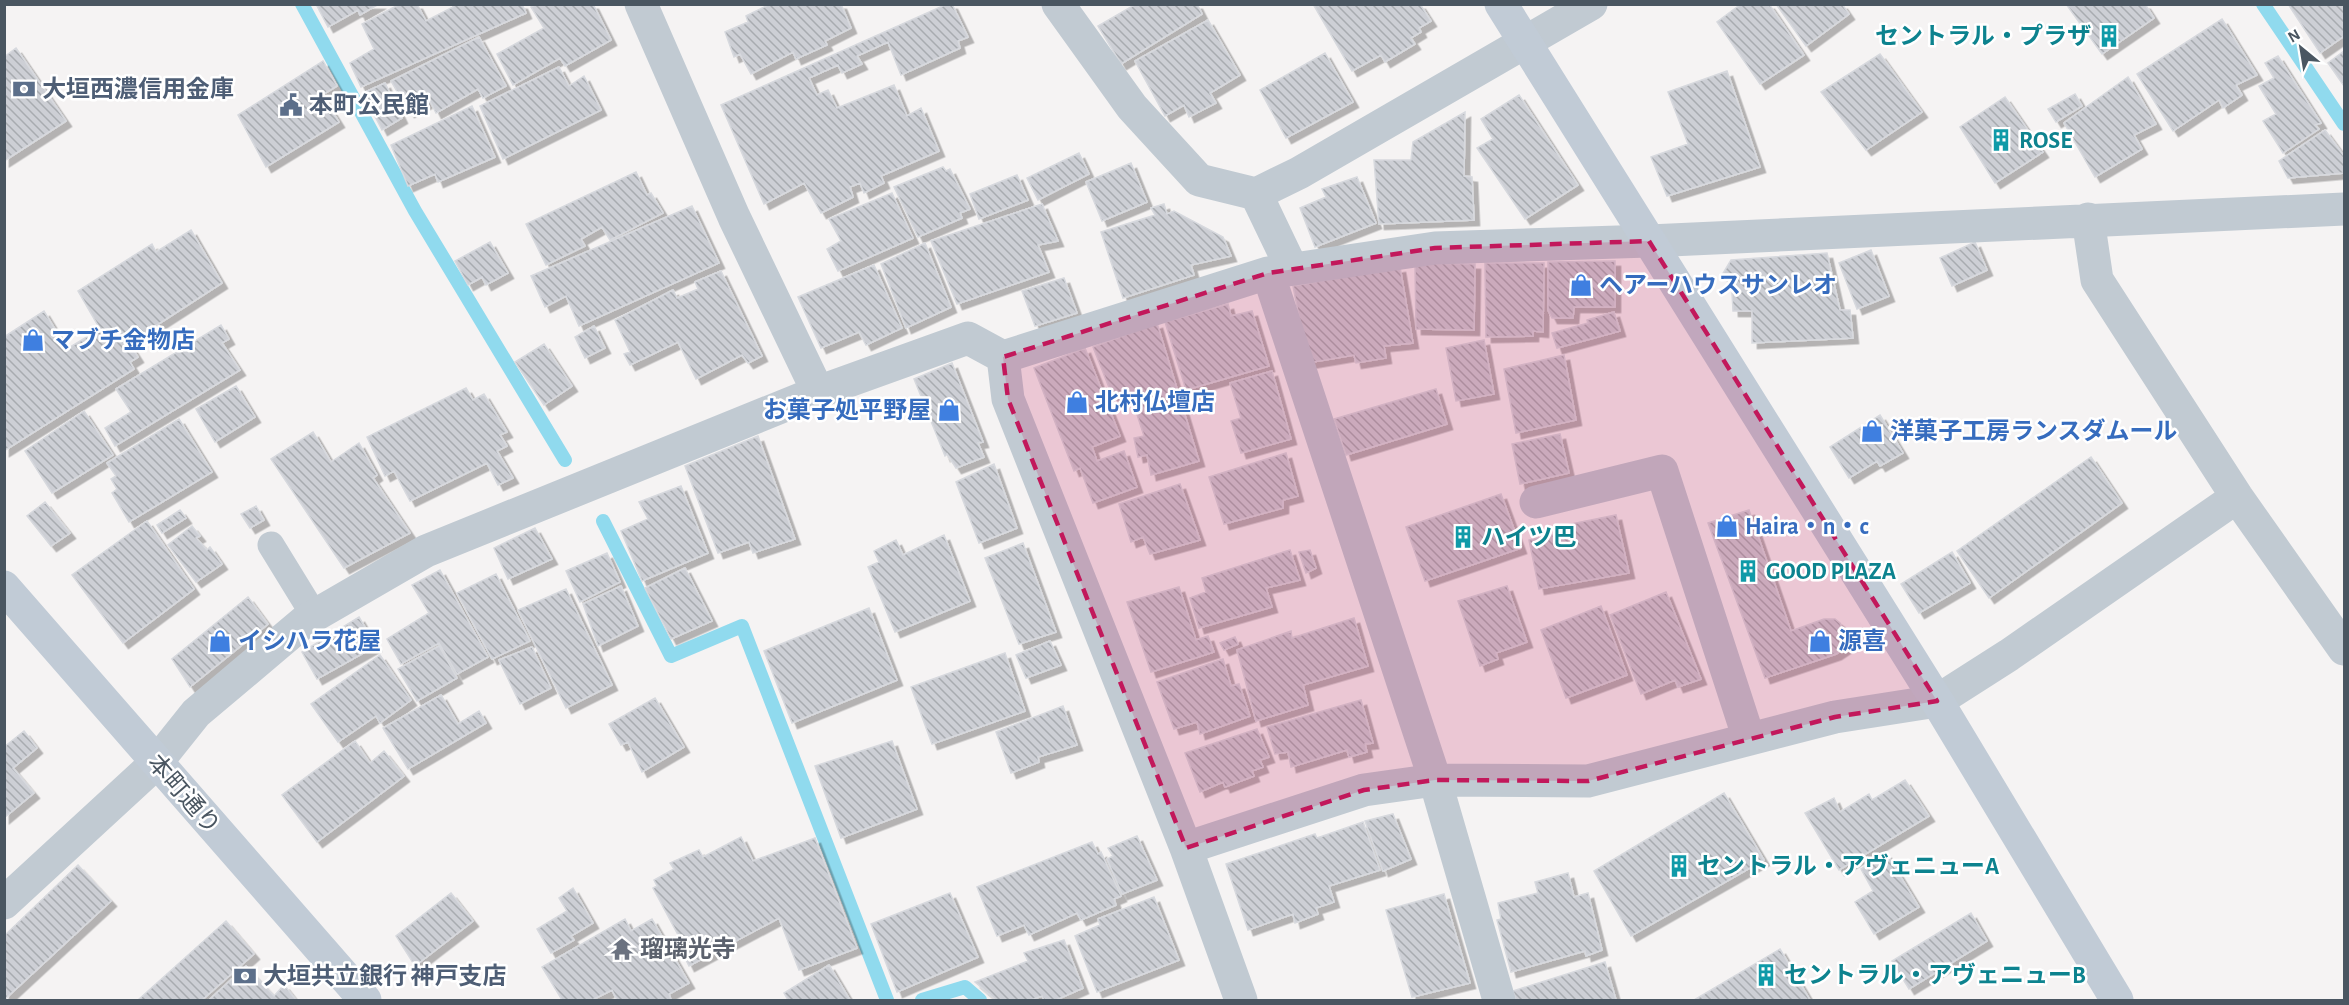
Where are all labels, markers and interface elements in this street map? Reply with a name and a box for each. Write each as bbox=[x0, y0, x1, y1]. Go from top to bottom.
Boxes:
north arrow bbox=[2271, 18, 2331, 78]
place label: セントラル・プラザ bbox=[1875, 23, 2091, 49]
building icon: セントラル・プラザ bbox=[2096, 23, 2122, 49]
text: N bbox=[2285, 26, 2303, 46]
bank icon: 大垣西濃信用金庫 bbox=[11, 76, 37, 102]
place label: 大垣西濃信用金庫 bbox=[42, 76, 234, 102]
public building icon: 本町公民館 bbox=[278, 92, 304, 118]
place label: 本町公民館 bbox=[309, 92, 429, 118]
building icon: ROSE bbox=[1988, 127, 2014, 153]
place label: ROSE bbox=[2019, 129, 2073, 153]
shop icon: ヘアーハウスサンレオ bbox=[1568, 272, 1594, 298]
place label: ヘアーハウスサンレオ bbox=[1599, 273, 1837, 298]
shop icon: マブチ金物店 bbox=[20, 327, 46, 353]
place label: マブチ金物店 bbox=[51, 327, 195, 353]
shop icon: 北村仏壇店 bbox=[1064, 389, 1090, 415]
place label: 北村仏壇店 bbox=[1095, 389, 1215, 415]
place label: お菓子処平野屋 bbox=[763, 397, 931, 423]
shop icon: お菓子処平野屋 bbox=[936, 397, 962, 423]
shop icon: 洋菓子工房ランスダムール bbox=[1859, 418, 1885, 444]
place label: 洋菓子工房ランスダムール bbox=[1890, 418, 2178, 444]
shop icon: Haira・n・c bbox=[1714, 513, 1740, 539]
place label: Haira・n・c bbox=[1745, 515, 1869, 539]
building icon: ハイツ巴 bbox=[1450, 524, 1476, 550]
place label: ハイツ巴 bbox=[1481, 525, 1577, 550]
building icon: GOOD PLAZA bbox=[1735, 558, 1761, 584]
place label: GOOD PLAZA bbox=[1766, 560, 1897, 584]
shop icon: イシハラ花屋 bbox=[207, 628, 233, 654]
place label: イシハラ花屋 bbox=[238, 628, 381, 654]
shop icon: 源喜 bbox=[1807, 628, 1833, 654]
place label: 源喜 bbox=[1838, 628, 1886, 654]
street label: 本町通り bbox=[143, 749, 225, 839]
building icon: セントラル・アヴェニューA bbox=[1666, 853, 1692, 879]
place label: セントラル・アヴェニューA bbox=[1697, 853, 2000, 879]
temple icon: 瑠璃光寺 bbox=[609, 936, 635, 962]
place label: 瑠璃光寺 bbox=[640, 936, 736, 962]
building icon: セントラル・アヴェニューB bbox=[1753, 962, 1779, 988]
place label: セントラル・アヴェニューB bbox=[1784, 962, 2086, 988]
bank icon: 大垣共立銀行 神戸支店 bbox=[232, 963, 258, 989]
place label: 大垣共立銀行 神戸支店 bbox=[263, 963, 507, 989]

